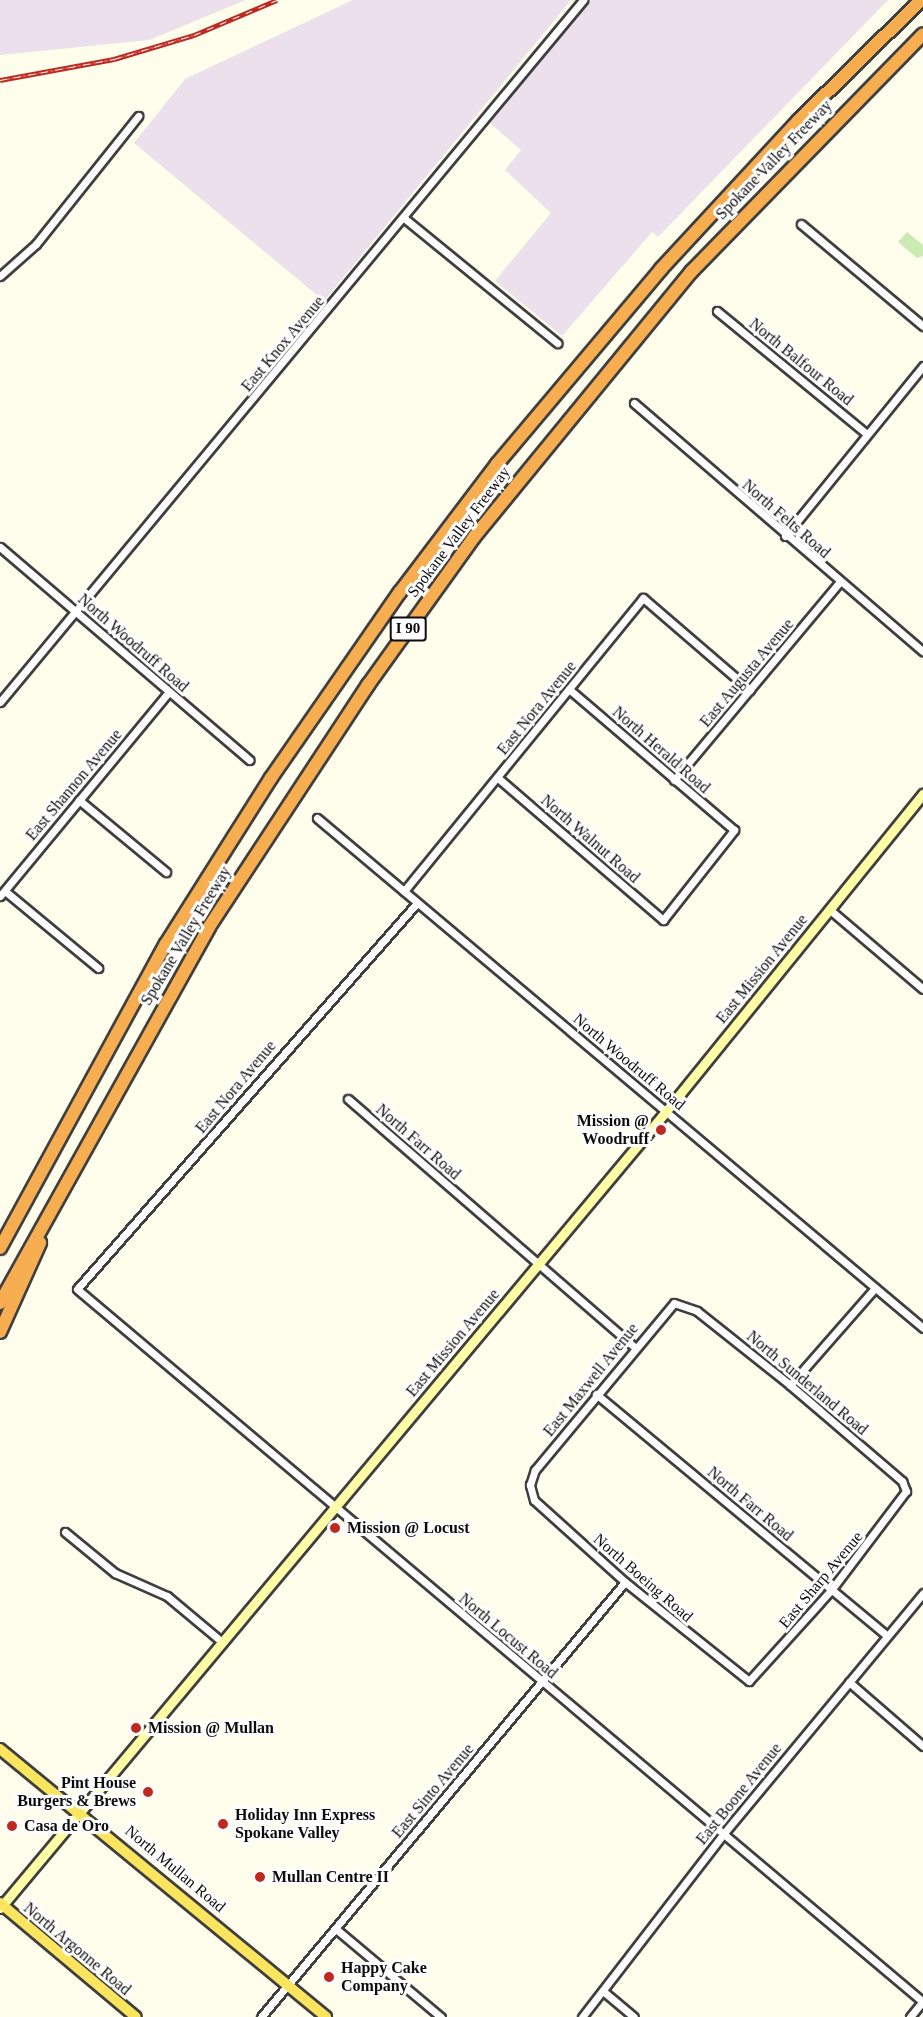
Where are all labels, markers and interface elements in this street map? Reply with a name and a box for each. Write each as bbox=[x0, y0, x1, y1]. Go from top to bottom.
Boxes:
street label: Spokane Valley Freeway bbox=[712, 96, 836, 224]
street label: East Knox Avenue bbox=[237, 292, 329, 396]
street label: North Balfour Road bbox=[745, 314, 857, 410]
street label: Spokane Valley Freeway bbox=[403, 463, 515, 601]
street label: North Felts Road bbox=[738, 476, 834, 562]
street label: North Woodruff Road bbox=[74, 590, 192, 696]
street label: East Augusta Avenue bbox=[695, 614, 799, 732]
road number: I 90 bbox=[388, 617, 428, 641]
street label: East Nora Avenue bbox=[493, 657, 581, 759]
street label: North Herald Road bbox=[608, 703, 714, 797]
street label: East Shannon Avenue bbox=[22, 725, 126, 845]
street label: North Walnut Road bbox=[537, 791, 643, 887]
street label: Spokane Valley Freeway bbox=[137, 863, 235, 1009]
street label: East Mission Avenue bbox=[712, 910, 812, 1028]
street label: North Woodruff Road bbox=[569, 1009, 689, 1115]
street label: East Nora Avenue bbox=[191, 1036, 281, 1138]
street label: North Farr Road bbox=[372, 1100, 464, 1184]
place label: Mission @ Woodruff bbox=[577, 1111, 649, 1149]
marker: Mission @ Woodruff bbox=[654, 1123, 668, 1137]
street label: East Mission Avenue bbox=[402, 1285, 504, 1401]
street label: East Maxwell Avenue bbox=[539, 1319, 643, 1441]
street label: North Sunderland Road bbox=[743, 1327, 871, 1439]
street label: North Farr Road bbox=[703, 1463, 797, 1545]
place label: Mission @ Locust bbox=[347, 1518, 469, 1538]
marker: Mission @ Locust bbox=[328, 1521, 342, 1535]
street label: East Sharp Avenue bbox=[775, 1527, 867, 1633]
street label: North Boeing Road bbox=[589, 1530, 697, 1626]
street label: North Locust Road bbox=[455, 1589, 561, 1683]
place label: Mission @ Mullan bbox=[148, 1718, 274, 1738]
marker: Mission @ Mullan bbox=[129, 1721, 143, 1735]
street label: East Boone Avenue bbox=[692, 1739, 786, 1849]
street label: East Sinto Avenue bbox=[388, 1740, 478, 1842]
place label: Pint House Burgers & Brews bbox=[17, 1773, 136, 1811]
marker: Pint House Burgers & Brews bbox=[141, 1785, 155, 1799]
place label: Holiday Inn Express Spokane Valley bbox=[235, 1805, 375, 1843]
place label: Casa de Oro bbox=[24, 1816, 109, 1836]
marker: Holiday Inn Express Spokane Valley bbox=[216, 1817, 230, 1831]
marker: Casa de Oro bbox=[5, 1819, 19, 1833]
street label: North Mullan Road bbox=[121, 1821, 229, 1917]
place label: Mullan Centre II bbox=[272, 1867, 389, 1887]
marker: Mullan Centre II bbox=[253, 1870, 267, 1884]
street label: North Argonne Road bbox=[19, 1898, 135, 2000]
place label: Happy Cake Company bbox=[341, 1958, 427, 1996]
marker: Happy Cake Company bbox=[322, 1970, 336, 1984]

